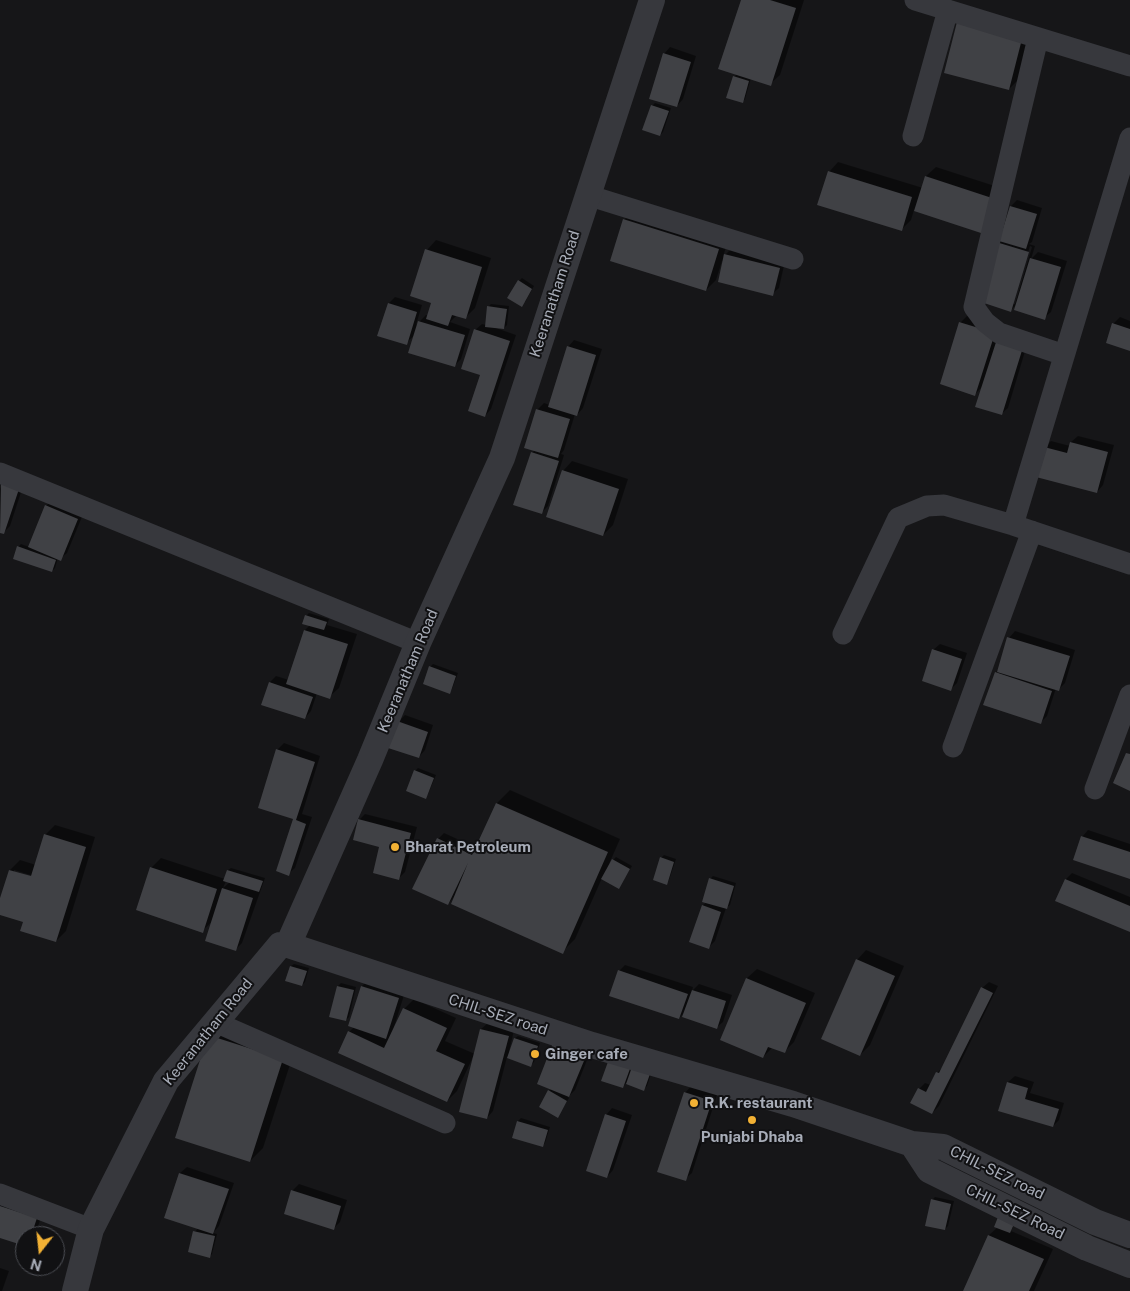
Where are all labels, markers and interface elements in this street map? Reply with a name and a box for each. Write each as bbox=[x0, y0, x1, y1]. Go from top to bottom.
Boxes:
street label: Keeranatham Road bbox=[526, 228, 584, 360]
street label: Keeranatham Road bbox=[374, 607, 442, 735]
place label: Bharat Petroleum bbox=[405, 838, 531, 856]
marker: Bharat Petroleum bbox=[389, 841, 401, 853]
street label: Keeranatham Road bbox=[159, 975, 257, 1089]
street label: CHIL-SEZ road bbox=[446, 991, 550, 1039]
place label: Ginger cafe bbox=[545, 1045, 628, 1063]
marker: Ginger cafe bbox=[529, 1048, 541, 1060]
place label: R.K. restaurant bbox=[704, 1094, 812, 1112]
marker: R.K. restaurant bbox=[688, 1097, 700, 1109]
marker: Punjabi Dhaba bbox=[746, 1114, 758, 1126]
place label: Punjabi Dhaba bbox=[701, 1128, 803, 1146]
street label: CHIL-SEZ road bbox=[947, 1142, 1047, 1204]
street label: CHIL-SEZ Road bbox=[963, 1180, 1067, 1244]
north arrow bbox=[15, 1226, 65, 1276]
text: N bbox=[29, 1255, 44, 1274]

